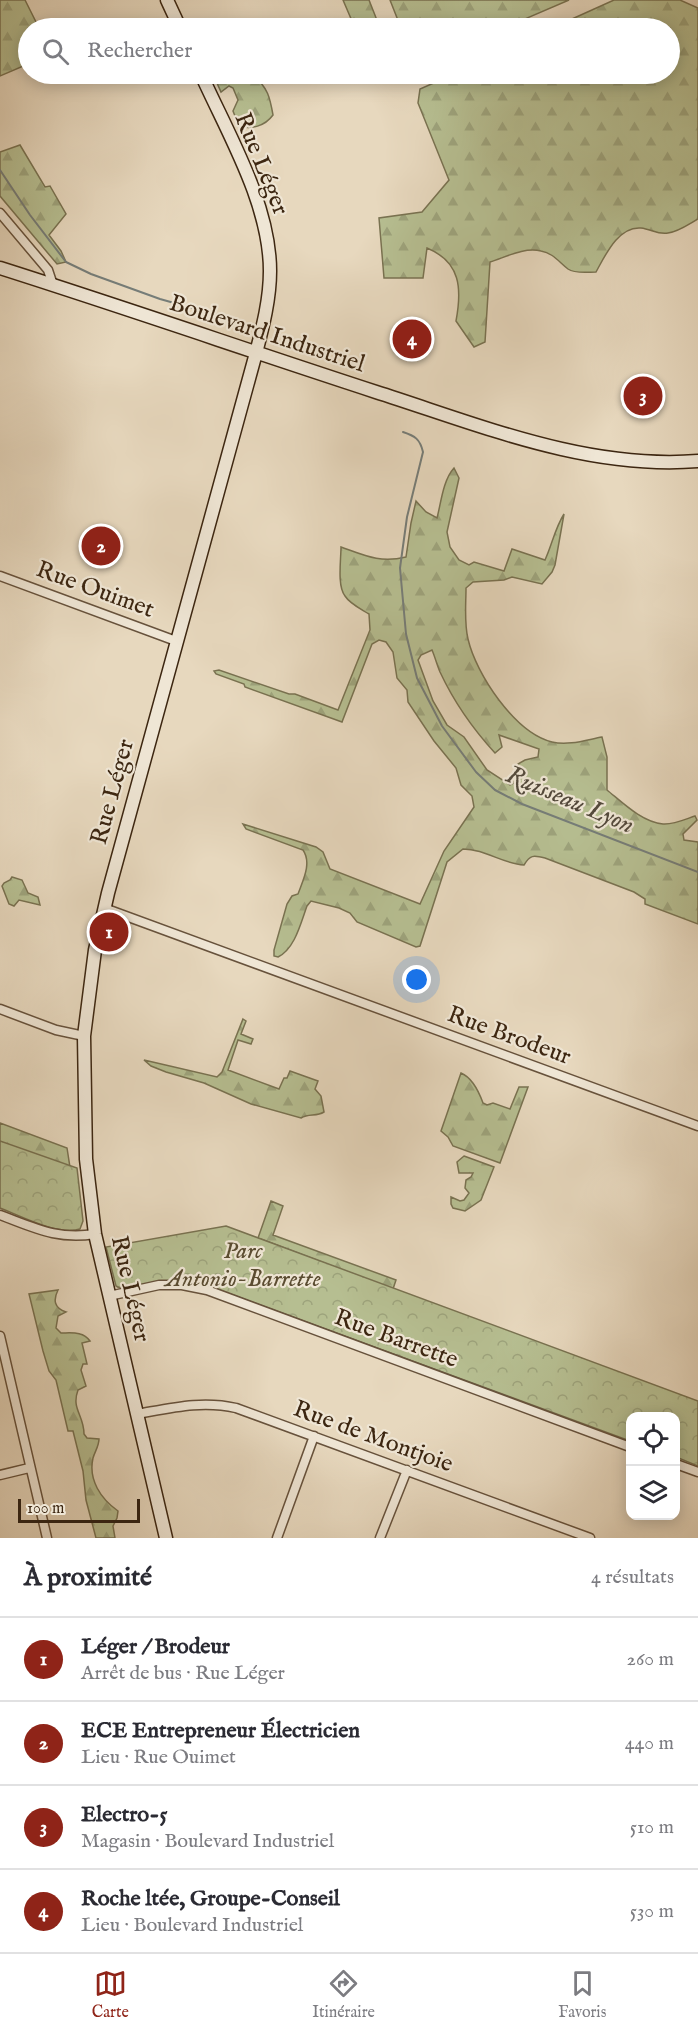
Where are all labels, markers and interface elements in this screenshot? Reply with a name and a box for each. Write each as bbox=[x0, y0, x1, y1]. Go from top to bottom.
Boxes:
search box bbox=[18, 18, 680, 84]
icon: search bbox=[39, 35, 72, 68]
text: Rechercher bbox=[87, 37, 192, 65]
street label: Rue Léger bbox=[226, 108, 296, 220]
street label: Boulevard Industriel bbox=[165, 288, 369, 380]
pin: 4 bbox=[392, 316, 432, 362]
pin: 3 bbox=[624, 374, 662, 418]
pin: 2 bbox=[82, 524, 120, 568]
street label: Rue Ouimet bbox=[32, 554, 158, 626]
street label: Rue Léger bbox=[84, 736, 142, 848]
water label: Ruisseau Lyon bbox=[501, 758, 639, 842]
pin: 1 bbox=[90, 910, 128, 954]
your location bbox=[402, 965, 431, 994]
street label: Rue Brodeur bbox=[443, 999, 575, 1073]
street label: Rue Léger bbox=[103, 1233, 157, 1345]
park label: Parc Antonio-Barrette bbox=[162, 1236, 321, 1295]
street label: Rue Barrette bbox=[330, 1302, 462, 1376]
street label: Rue de Montjoie bbox=[289, 1394, 457, 1480]
map controls bbox=[626, 1412, 680, 1520]
button: locate bbox=[626, 1412, 680, 1466]
button: layers bbox=[626, 1466, 680, 1520]
scale bar bbox=[18, 1496, 140, 1524]
text: 100 m bbox=[27, 1499, 64, 1519]
text: À proximité bbox=[24, 1561, 152, 1594]
text: 4 résultats bbox=[591, 1565, 674, 1590]
text: Léger / Brodeur bbox=[81, 1633, 230, 1661]
text: 1 bbox=[40, 1647, 47, 1672]
text: 260 m bbox=[627, 1647, 674, 1672]
text: Arrêt de bus · Rue Léger bbox=[81, 1661, 285, 1686]
text: ECE Entrepreneur Électricien bbox=[81, 1717, 360, 1745]
text: 2 bbox=[39, 1731, 48, 1756]
text: 440 m bbox=[625, 1731, 674, 1756]
text: Lieu · Rue Ouimet bbox=[81, 1745, 236, 1770]
text: Electro-5 bbox=[81, 1801, 167, 1829]
text: 3 bbox=[40, 1815, 47, 1840]
text: 510 m bbox=[630, 1815, 674, 1840]
text: Magasin · Boulevard Industriel bbox=[81, 1829, 334, 1854]
text: Roche ltée, Groupe-Conseil bbox=[81, 1885, 340, 1913]
text: 4 bbox=[39, 1899, 48, 1924]
text: 530 m bbox=[630, 1899, 674, 1924]
text: Lieu · Boulevard Industriel bbox=[81, 1913, 303, 1938]
tab: Carte bbox=[92, 1967, 129, 2023]
tab: Itinéraire bbox=[312, 1967, 375, 2023]
tab: Favoris bbox=[558, 1967, 606, 2023]

